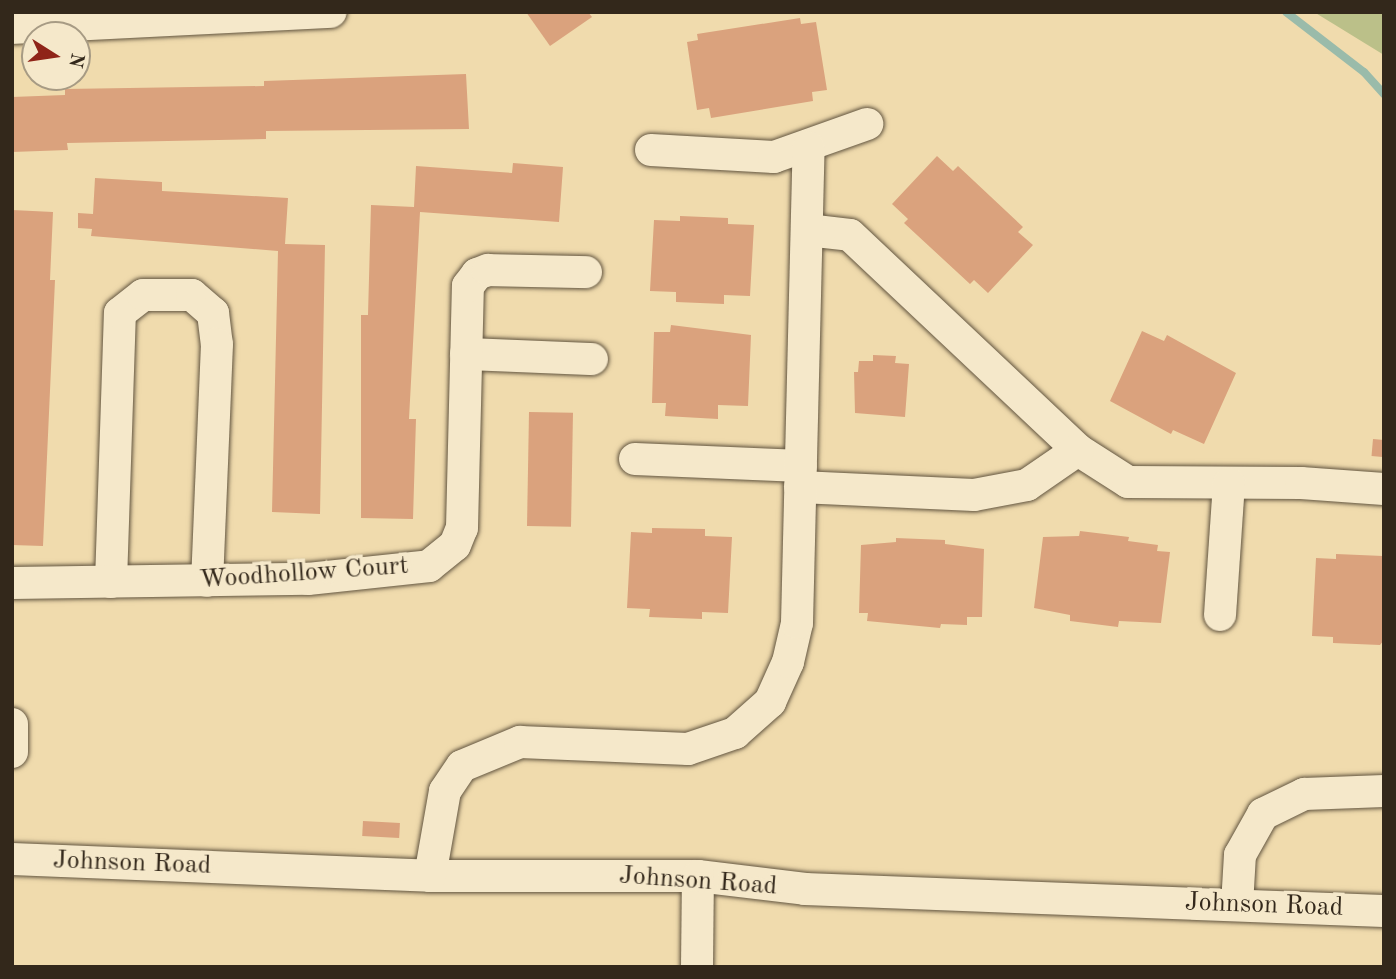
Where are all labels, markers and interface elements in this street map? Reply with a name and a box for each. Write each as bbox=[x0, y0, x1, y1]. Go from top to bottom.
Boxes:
north arrow bbox=[21, 21, 91, 91]
text: N bbox=[64, 51, 86, 69]
street label: Woodhollow Court bbox=[198, 551, 410, 597]
street label: Johnson Road bbox=[52, 846, 212, 882]
street label: Johnson Road bbox=[618, 861, 778, 903]
street label: Johnson Road bbox=[1184, 888, 1344, 924]

